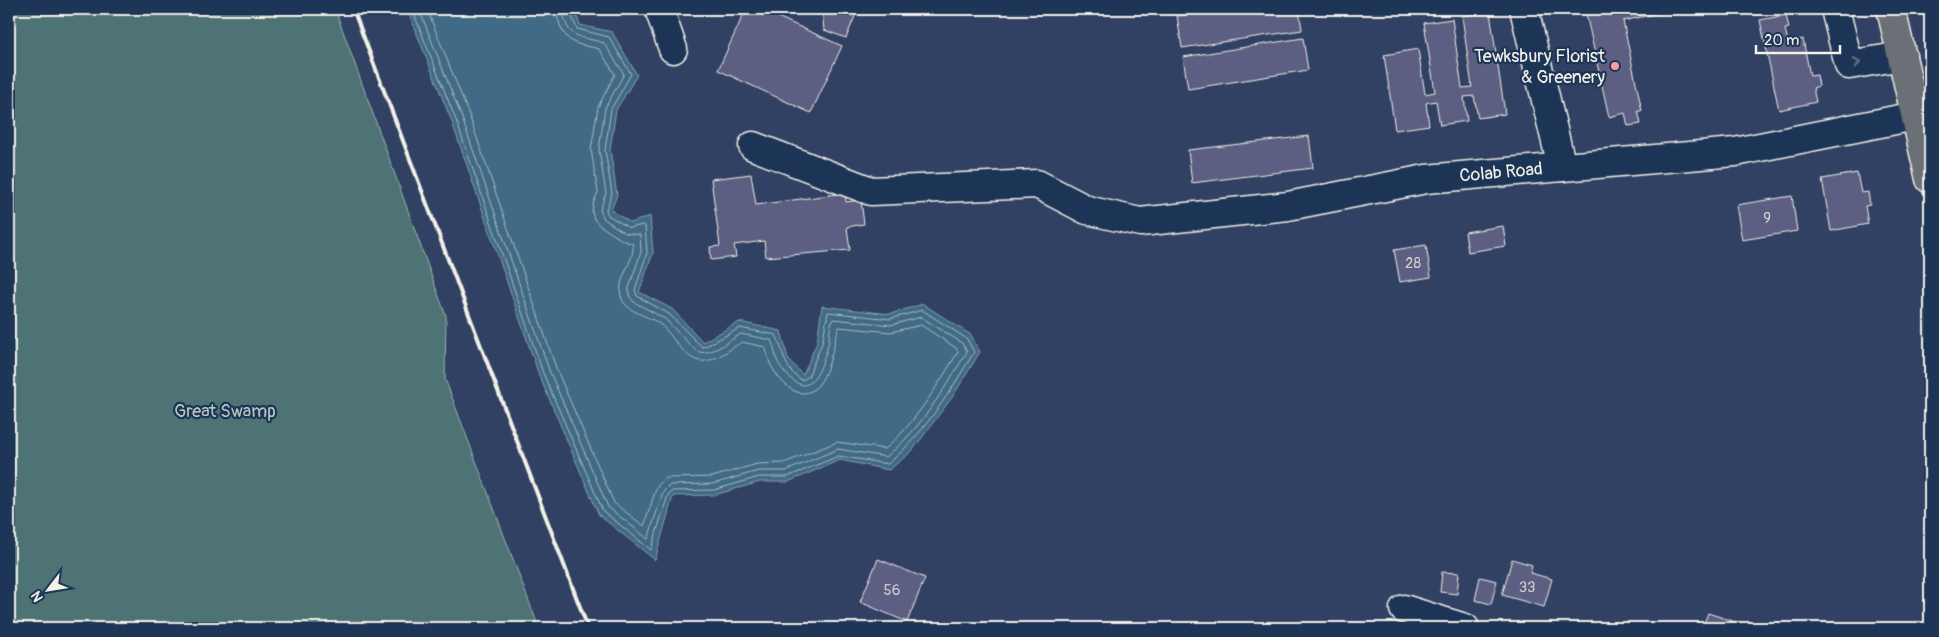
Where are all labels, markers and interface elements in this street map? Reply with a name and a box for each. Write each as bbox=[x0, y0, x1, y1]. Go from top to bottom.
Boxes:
scale bar bbox=[1756, 22, 1840, 54]
text: 20 m bbox=[1764, 31, 1799, 50]
place label: Tewksbury Florist & Greenery bbox=[1474, 45, 1606, 89]
one-way arrow bbox=[1854, 58, 1862, 69]
marker: Tewksbury Florist & Greenery bbox=[1609, 60, 1621, 72]
street label: Colab Road bbox=[1458, 157, 1544, 188]
house number: 9 bbox=[1763, 209, 1771, 228]
house number: 28 bbox=[1405, 254, 1421, 273]
park label: Great Swamp bbox=[174, 400, 276, 423]
north arrow bbox=[22, 564, 72, 614]
house number: 33 bbox=[1519, 578, 1535, 597]
house number: 56 bbox=[884, 581, 900, 600]
text: N bbox=[28, 588, 47, 605]

